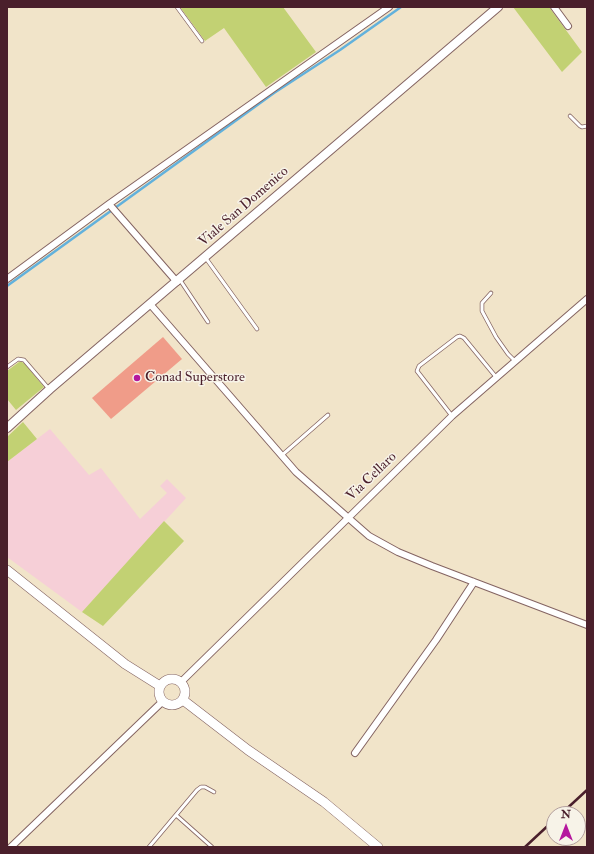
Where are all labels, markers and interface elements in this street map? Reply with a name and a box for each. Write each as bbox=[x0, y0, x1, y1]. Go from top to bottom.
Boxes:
street label: Viale San Domenico bbox=[196, 163, 292, 251]
place label: Conad Superstore bbox=[145, 370, 245, 386]
marker: Conad Superstore bbox=[132, 373, 142, 383]
street label: Via Cellaro bbox=[343, 449, 401, 505]
north arrow bbox=[546, 806, 586, 846]
text: N bbox=[561, 808, 571, 821]

